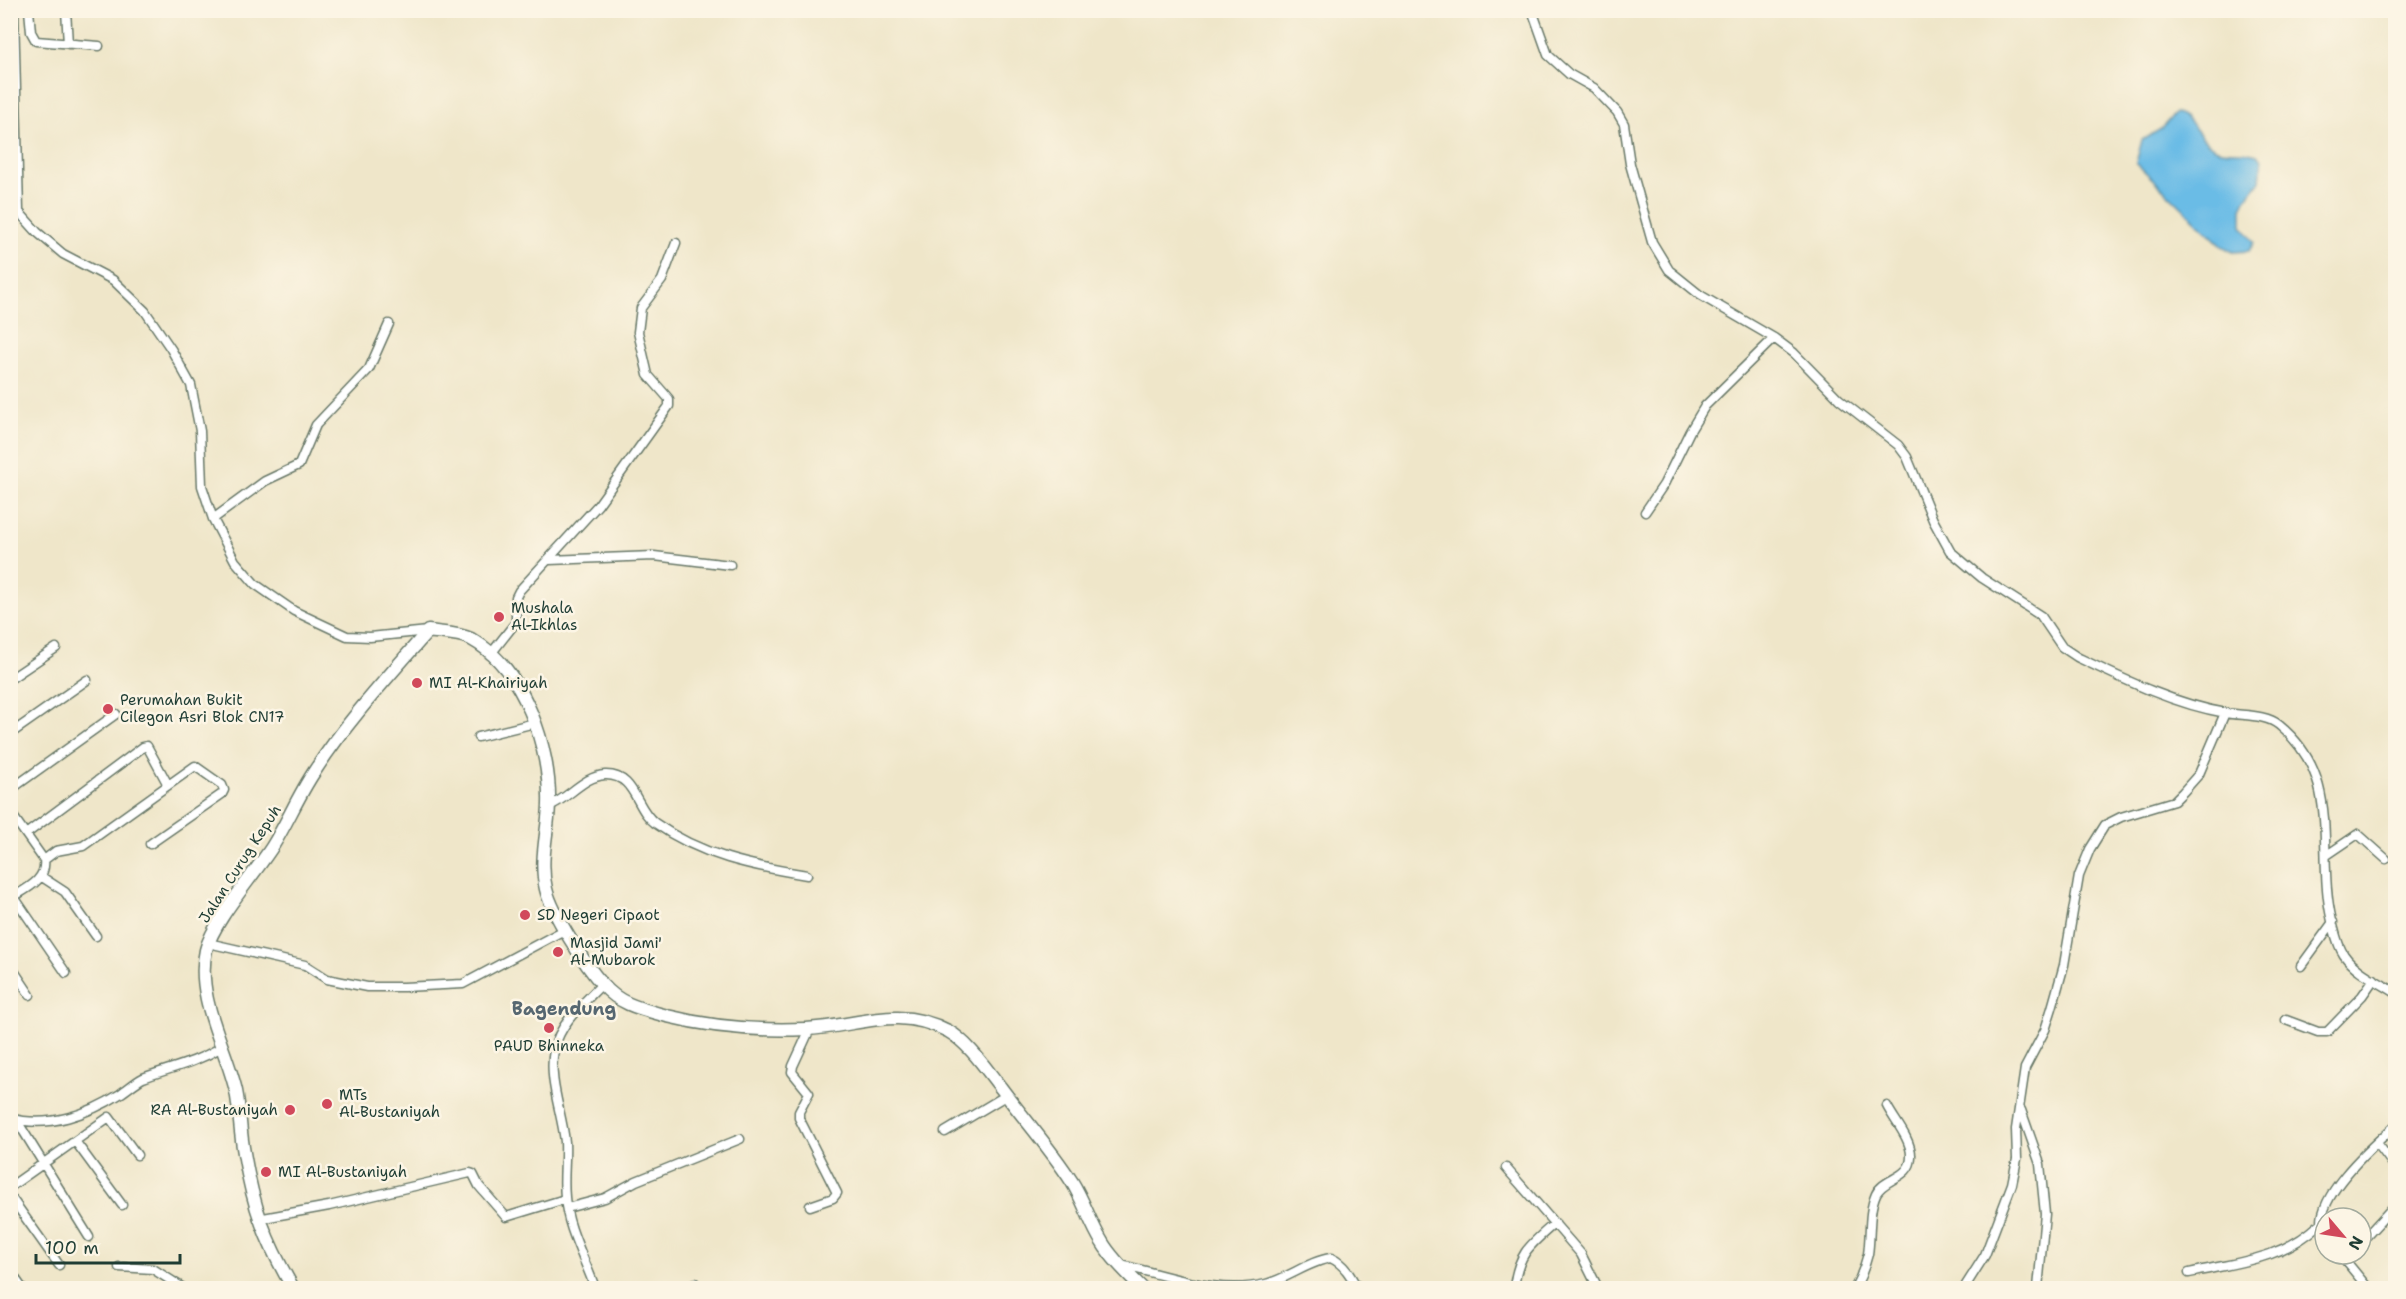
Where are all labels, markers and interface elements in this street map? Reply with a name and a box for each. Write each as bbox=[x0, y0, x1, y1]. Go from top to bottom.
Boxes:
place label: Mushala Al-Ikhlas bbox=[511, 598, 578, 635]
marker: Mushala Al-Ikhlas bbox=[492, 610, 506, 624]
place label: MI Al-Khairiyah bbox=[429, 673, 548, 693]
marker: MI Al-Khairiyah bbox=[410, 676, 424, 690]
place label: Perumahan Bukit Cilegon Asri Blok CN17 bbox=[120, 690, 285, 727]
marker: Perumahan Bukit Cilegon Asri Blok CN17 bbox=[101, 702, 115, 716]
street label: Jalan Curug Kepuh bbox=[194, 801, 286, 927]
place label: SD Negeri Cipaot bbox=[537, 905, 660, 925]
marker: SD Negeri Cipaot bbox=[518, 908, 532, 922]
place label: Masjid Jami' Al-Mubarok bbox=[570, 933, 662, 970]
marker: Masjid Jami' Al-Mubarok bbox=[551, 945, 565, 959]
district label: Bagendung bbox=[512, 997, 616, 1021]
marker: PAUD Bhinneka bbox=[542, 1021, 556, 1035]
place label: PAUD Bhinneka bbox=[494, 1036, 605, 1056]
place label: MTs Al-Bustaniyah bbox=[339, 1085, 440, 1122]
marker: MTs Al-Bustaniyah bbox=[320, 1097, 334, 1111]
place label: RA Al-Bustaniyah bbox=[151, 1100, 278, 1120]
marker: RA Al-Bustaniyah bbox=[283, 1103, 297, 1117]
place label: MI Al-Bustaniyah bbox=[278, 1162, 407, 1182]
marker: MI Al-Bustaniyah bbox=[259, 1165, 273, 1179]
north arrow bbox=[2313, 1206, 2373, 1266]
scale bar bbox=[36, 1227, 180, 1265]
text: N bbox=[2343, 1232, 2368, 1254]
text: 100 m bbox=[45, 1236, 99, 1260]

